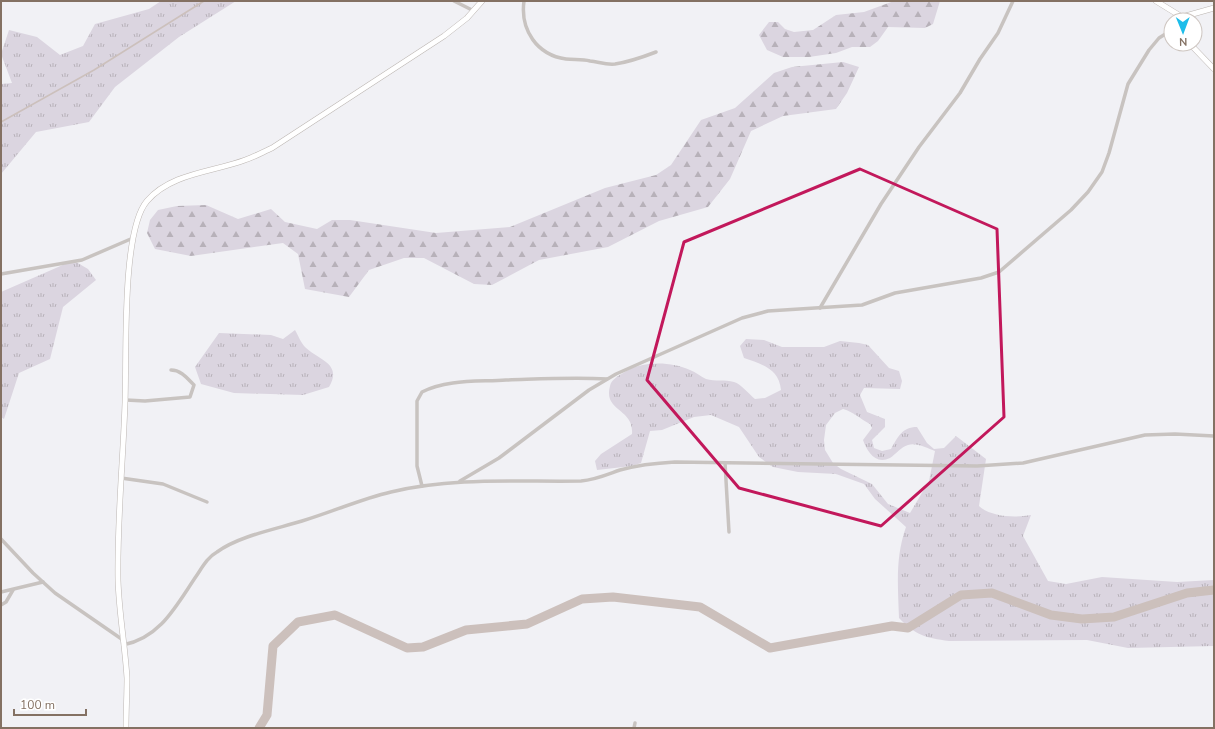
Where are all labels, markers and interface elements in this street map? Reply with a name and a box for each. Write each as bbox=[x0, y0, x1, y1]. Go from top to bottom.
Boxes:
north arrow bbox=[1163, 12, 1203, 52]
text: N bbox=[1179, 34, 1187, 49]
scale bar bbox=[14, 691, 86, 717]
text: 100 m bbox=[20, 697, 55, 713]

